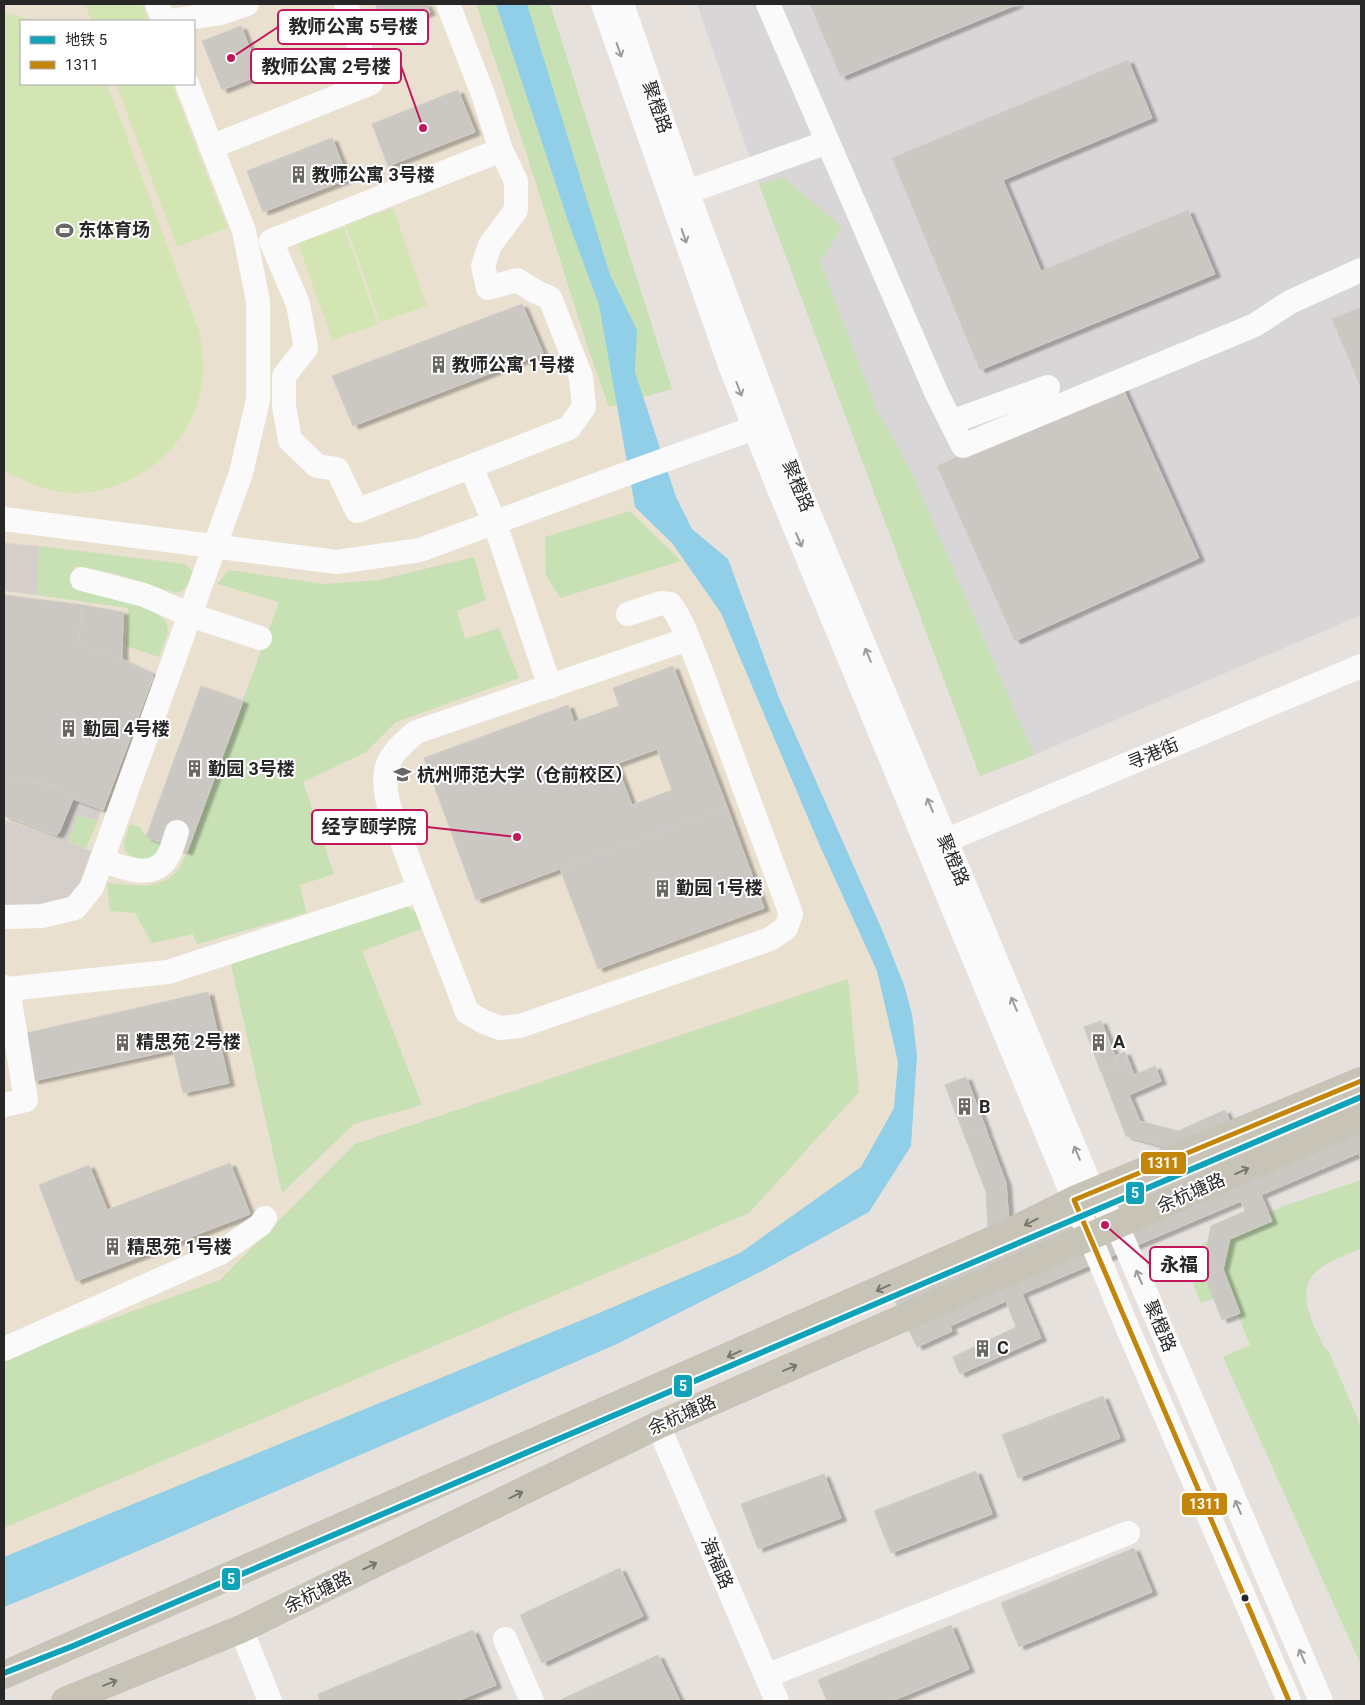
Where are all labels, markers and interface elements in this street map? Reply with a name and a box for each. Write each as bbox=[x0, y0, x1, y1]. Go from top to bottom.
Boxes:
callout: 教师公寓 5号楼 bbox=[278, 10, 428, 44]
text: 教师公寓 5号楼 bbox=[288, 15, 418, 38]
legend bbox=[20, 20, 195, 85]
text: 地铁 5 bbox=[65, 31, 107, 49]
one-way arrow bbox=[615, 41, 624, 57]
callout: 教师公寓 2号楼 bbox=[251, 49, 401, 83]
text: 教师公寓 2号楼 bbox=[261, 55, 391, 78]
text: 1311 bbox=[65, 56, 99, 74]
street label: 聚橙路 bbox=[639, 78, 676, 136]
place label: 教师公寓 3号楼 bbox=[312, 164, 435, 185]
building icon: 教师公寓 3号楼 bbox=[288, 165, 308, 185]
place label: 东体育场 bbox=[78, 219, 150, 240]
sports icon: 东体育场 bbox=[54, 220, 74, 240]
one-way arrow bbox=[680, 228, 690, 244]
place label: 教师公寓 1号楼 bbox=[452, 354, 575, 375]
building icon: 教师公寓 1号楼 bbox=[428, 355, 448, 375]
one-way arrow bbox=[735, 381, 744, 396]
street label: 聚橙路 bbox=[779, 457, 818, 515]
one-way arrow bbox=[795, 532, 805, 547]
one-way arrow bbox=[863, 648, 873, 663]
place label: 勤园 4号楼 bbox=[83, 718, 170, 739]
building icon: 勤园 4号楼 bbox=[59, 719, 79, 739]
street label: 寻港街 bbox=[1124, 733, 1182, 774]
place label: 勤园 3号楼 bbox=[208, 758, 295, 779]
building icon: 勤园 3号楼 bbox=[184, 759, 204, 779]
place label: 杭州师范大学（仓前校区） bbox=[417, 764, 633, 785]
school or university icon: 杭州师范大学（仓前校区） bbox=[393, 765, 413, 785]
one-way arrow bbox=[925, 798, 935, 813]
callout: 经亨颐学院 bbox=[312, 810, 427, 844]
text: 经亨颐学院 bbox=[321, 815, 417, 838]
street label: 聚橙路 bbox=[933, 831, 974, 889]
place label: 勤园 1号楼 bbox=[676, 877, 763, 898]
building icon: 勤园 1号楼 bbox=[652, 878, 672, 898]
one-way arrow bbox=[1008, 997, 1018, 1012]
place label: 精思苑 2号楼 bbox=[136, 1031, 241, 1052]
place label: A bbox=[1113, 1031, 1126, 1052]
building icon: 精思苑 2号楼 bbox=[112, 1032, 132, 1052]
building icon: A bbox=[1089, 1032, 1109, 1052]
place label: B bbox=[979, 1096, 991, 1117]
building icon: B bbox=[955, 1097, 975, 1117]
one-way arrow bbox=[1071, 1146, 1081, 1161]
line badge: 1311 bbox=[1140, 1151, 1187, 1175]
text: 1311 bbox=[1147, 1155, 1179, 1171]
one-way arrow bbox=[1234, 1166, 1249, 1175]
street label: 余杭塘路 bbox=[1154, 1168, 1228, 1217]
line badge: 5 bbox=[1125, 1181, 1145, 1205]
text: 5 bbox=[1131, 1185, 1139, 1201]
one-way arrow bbox=[1024, 1218, 1039, 1227]
place label: 精思苑 1号楼 bbox=[127, 1236, 232, 1257]
building icon: 精思苑 1号楼 bbox=[103, 1237, 123, 1257]
callout: 永福 bbox=[1150, 1247, 1208, 1281]
text: 永福 bbox=[1160, 1253, 1198, 1276]
one-way arrow bbox=[1134, 1270, 1144, 1285]
one-way arrow bbox=[876, 1284, 891, 1294]
street label: 聚橙路 bbox=[1140, 1297, 1181, 1355]
place label: C bbox=[997, 1337, 1009, 1358]
building icon: C bbox=[973, 1338, 993, 1358]
one-way arrow bbox=[727, 1349, 742, 1359]
one-way arrow bbox=[782, 1362, 797, 1372]
line badge: 5 bbox=[673, 1374, 693, 1398]
text: 5 bbox=[679, 1378, 687, 1394]
street label: 余杭塘路 bbox=[645, 1390, 719, 1439]
one-way arrow bbox=[508, 1489, 523, 1499]
line badge: 1311 bbox=[1181, 1492, 1228, 1516]
text: 1311 bbox=[1189, 1496, 1221, 1512]
one-way arrow bbox=[1232, 1500, 1242, 1515]
street label: 海福路 bbox=[697, 1534, 738, 1592]
one-way arrow bbox=[362, 1561, 377, 1570]
street label: 余杭塘路 bbox=[281, 1566, 355, 1617]
line badge: 5 bbox=[221, 1567, 241, 1591]
text: 5 bbox=[227, 1571, 235, 1587]
unlabelled marker bbox=[1240, 1593, 1250, 1603]
one-way arrow bbox=[1296, 1649, 1306, 1664]
one-way arrow bbox=[102, 1678, 117, 1687]

